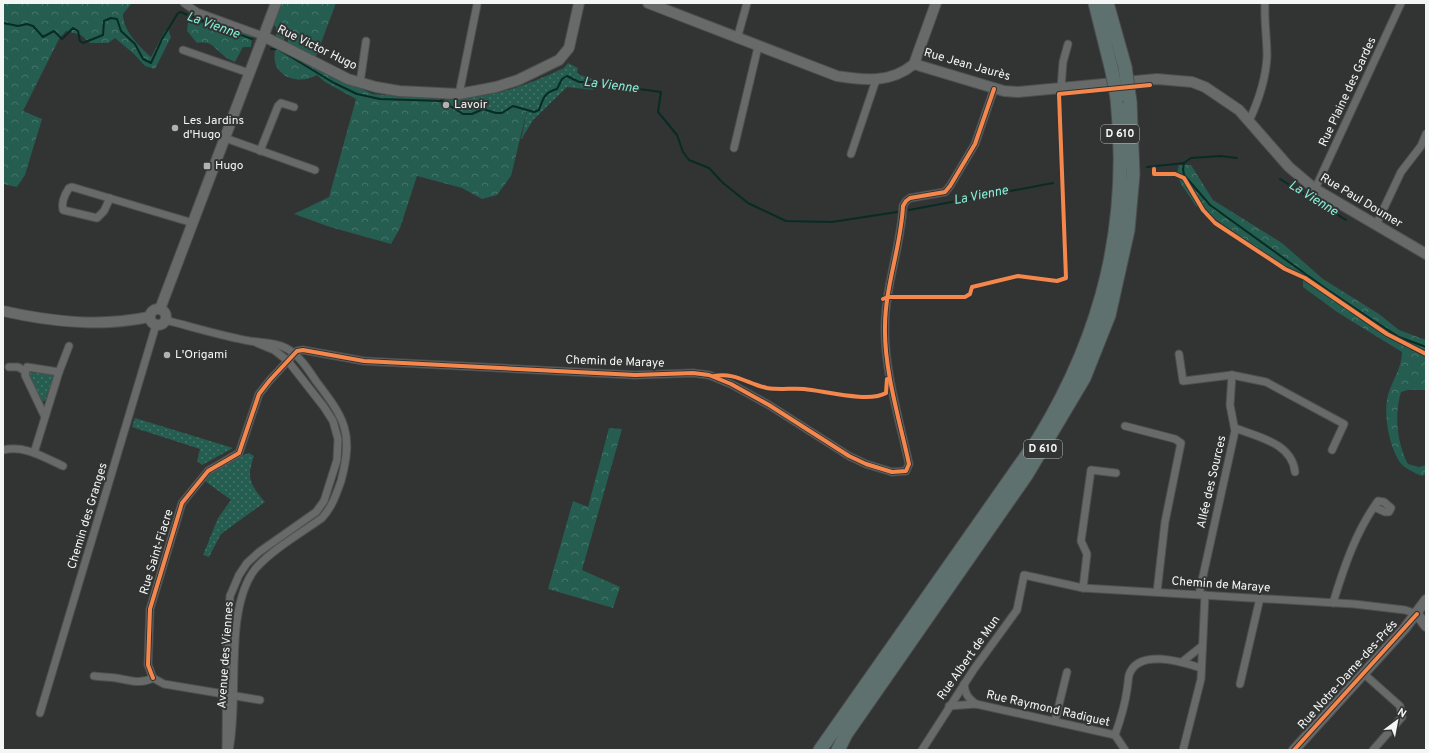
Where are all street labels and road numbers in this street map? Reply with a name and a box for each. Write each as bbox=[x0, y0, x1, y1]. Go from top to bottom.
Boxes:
street label: Rue Victor Hugo bbox=[274, 22, 360, 74]
street label: Rue Plaine des Gardes bbox=[1316, 35, 1380, 149]
street label: Rue Jean Jaurès bbox=[922, 45, 1012, 85]
road number: D 610 bbox=[1101, 125, 1139, 143]
street label: Rue Paul Doumer bbox=[1317, 170, 1405, 232]
street label: Chemin de Maraye bbox=[565, 352, 665, 372]
street label: Allée des Sources bbox=[1194, 434, 1230, 530]
road number: D 610 bbox=[1024, 440, 1062, 458]
street label: Chemin des Granges bbox=[64, 461, 112, 571]
street label: Rue Saint-Fiacre bbox=[136, 507, 178, 597]
street label: Chemin de Maraye bbox=[1171, 574, 1271, 596]
street label: Avenue des Viennes bbox=[214, 601, 238, 709]
street label: Rue Albert de Mun bbox=[934, 613, 1004, 703]
street label: Rue Notre-Dame-des-Prés bbox=[1295, 617, 1401, 733]
street label: Rue Raymond Radiguet bbox=[985, 687, 1111, 731]

